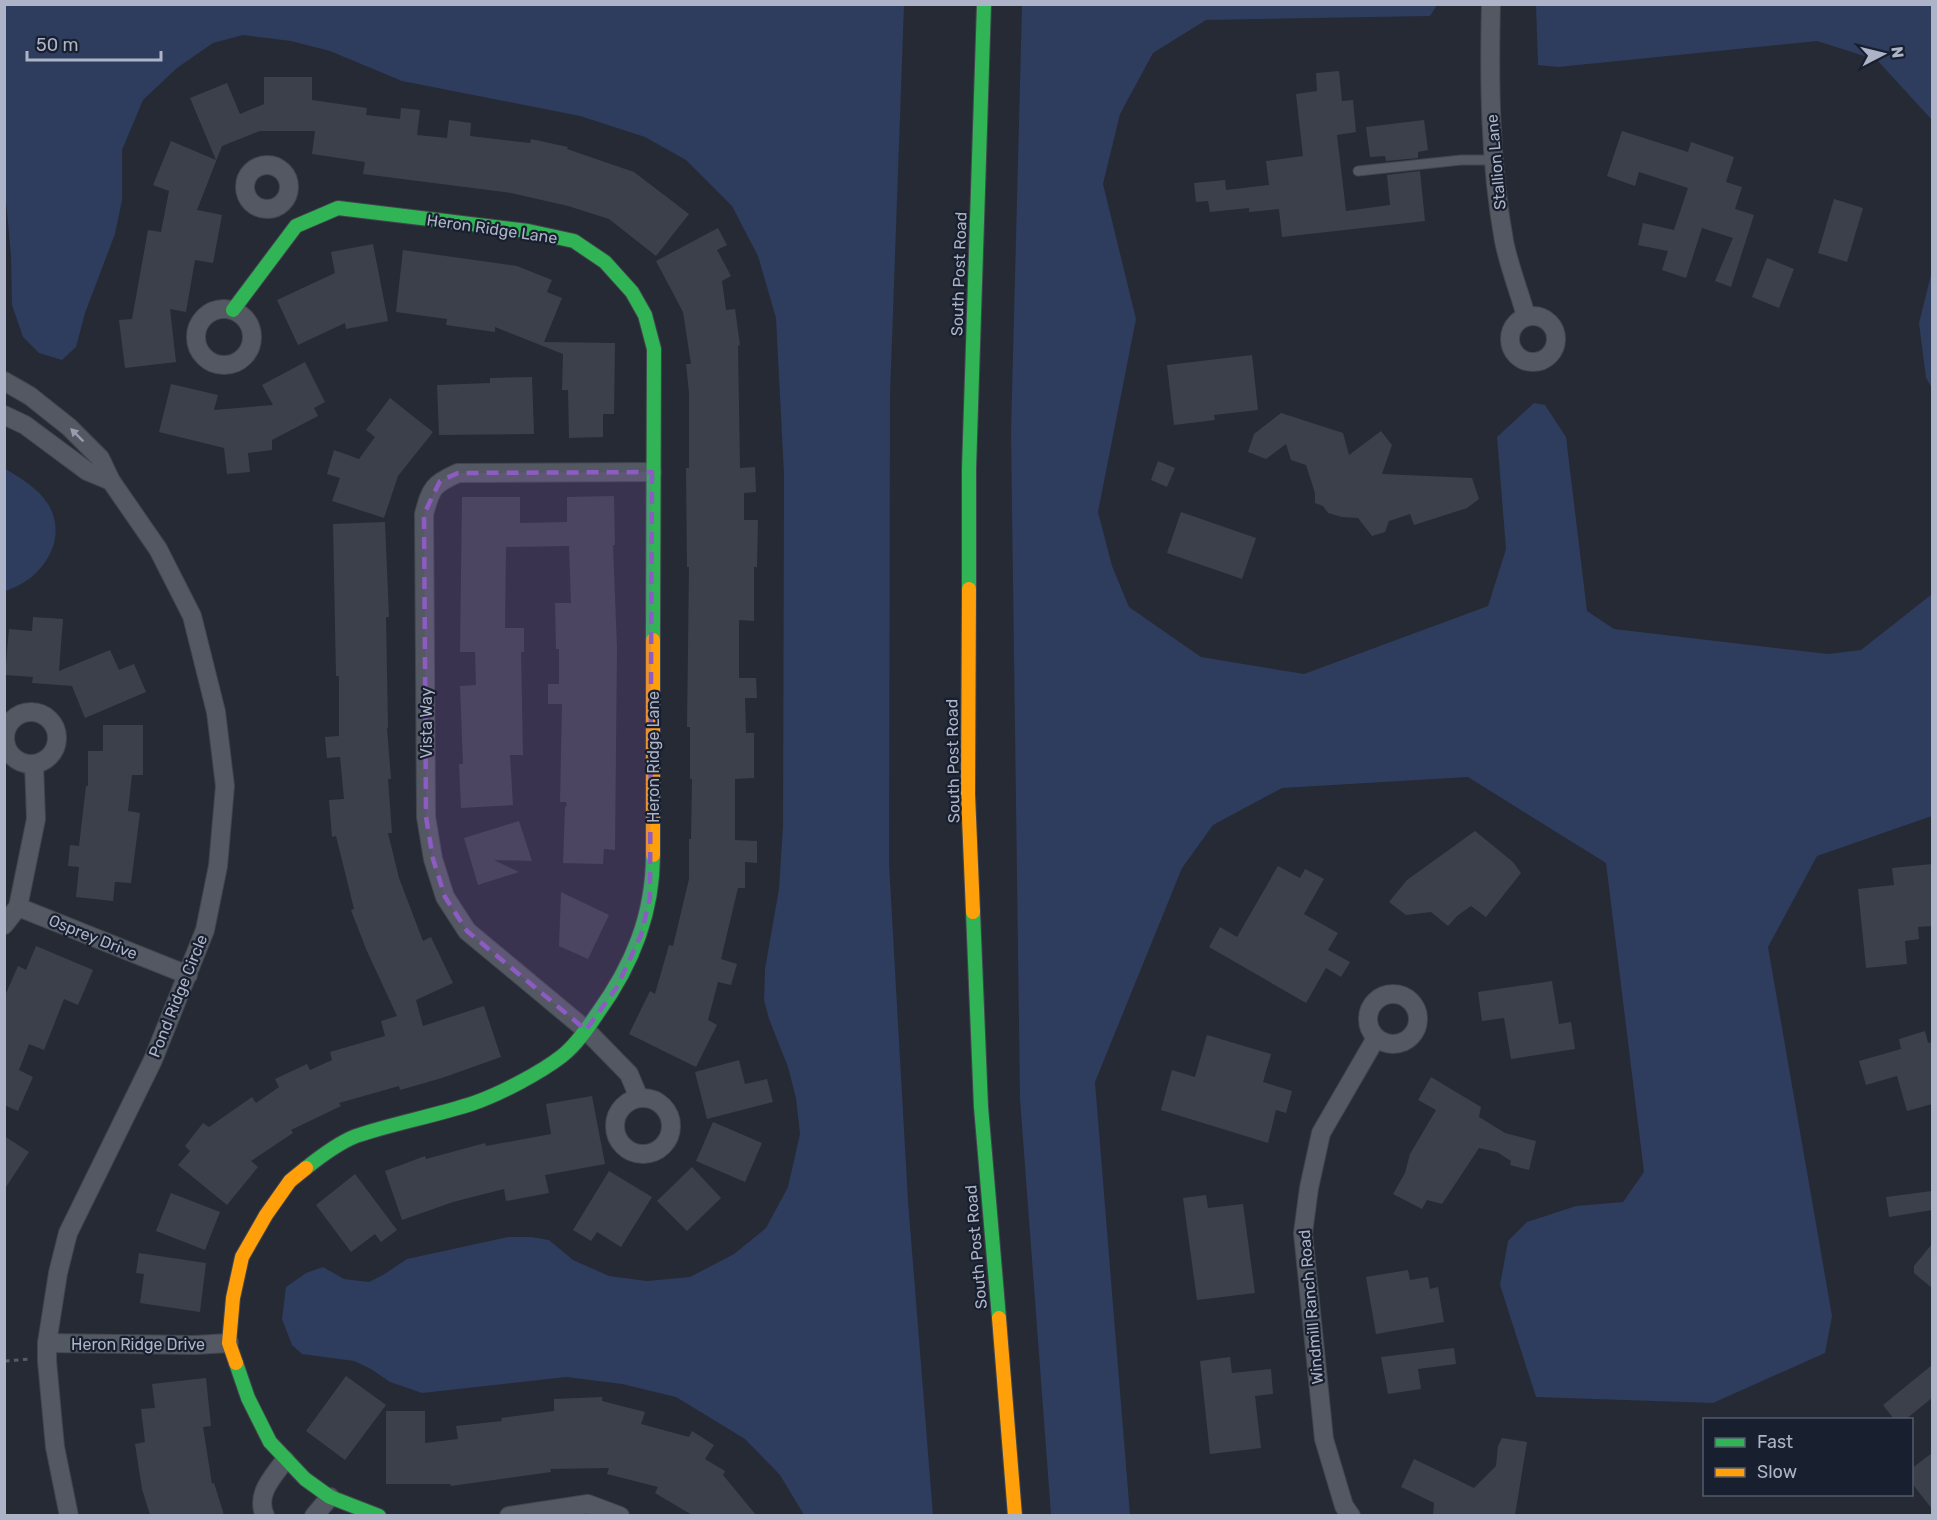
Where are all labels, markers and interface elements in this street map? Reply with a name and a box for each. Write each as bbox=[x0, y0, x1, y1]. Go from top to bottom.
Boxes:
scale bar bbox=[27, 24, 160, 62]
north arrow bbox=[1853, 24, 1913, 84]
text: 50 m bbox=[36, 34, 79, 56]
text: N bbox=[1887, 45, 1908, 59]
street label: Stallion Lane bbox=[1482, 113, 1510, 211]
street label: Heron Ridge Lane bbox=[425, 210, 559, 248]
street label: South Post Road bbox=[947, 212, 971, 336]
one-way arrow bbox=[70, 427, 84, 442]
street label: Vista Way bbox=[417, 687, 436, 759]
street label: Heron Ridge Lane bbox=[644, 691, 663, 823]
street label: South Post Road bbox=[942, 699, 964, 823]
street label: Osprey Drive bbox=[46, 911, 140, 963]
street label: Pond Ridge Circle bbox=[145, 932, 211, 1060]
street label: South Post Road bbox=[961, 1184, 991, 1310]
street label: Windmill Ranch Road bbox=[1295, 1229, 1327, 1385]
street label: Heron Ridge Drive bbox=[71, 1335, 205, 1354]
legend bbox=[1703, 1418, 1913, 1496]
text: Fast bbox=[1757, 1431, 1793, 1453]
text: Slow bbox=[1757, 1461, 1797, 1483]

